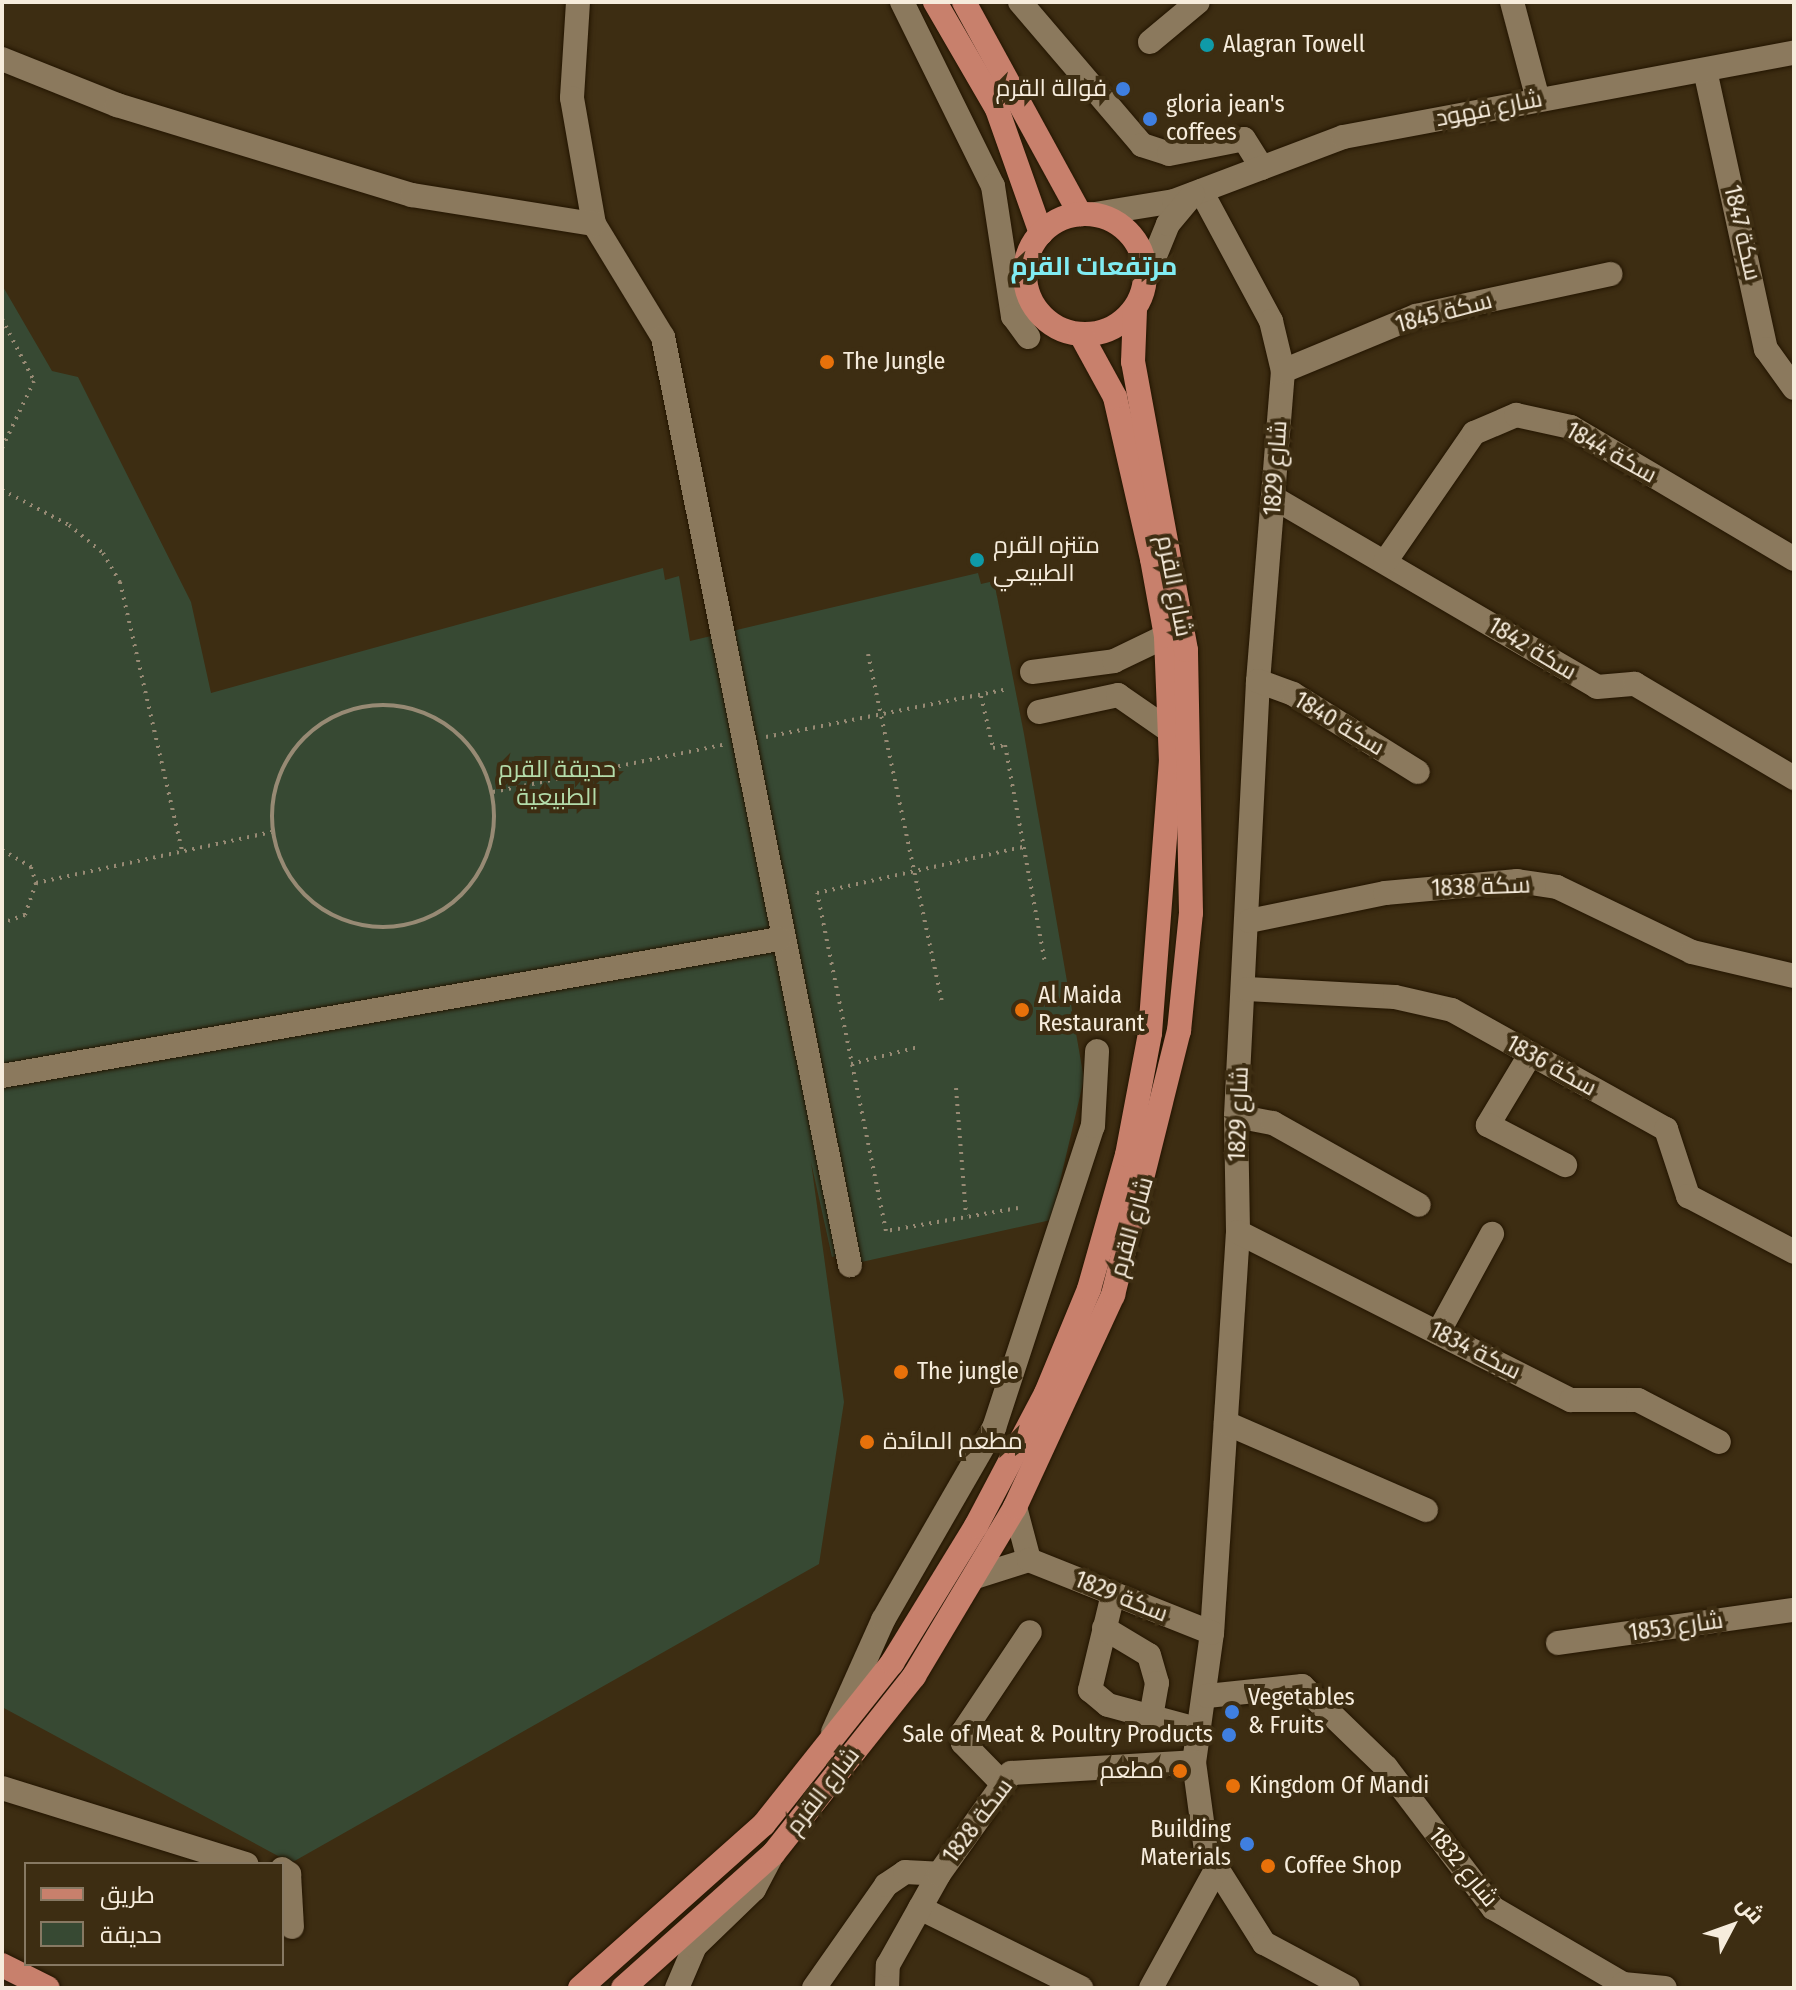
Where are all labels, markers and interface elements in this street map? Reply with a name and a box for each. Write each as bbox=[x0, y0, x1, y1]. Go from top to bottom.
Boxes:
place label: Alagran Towell bbox=[1223, 31, 1365, 59]
marker: Alagran Towell bbox=[1198, 36, 1216, 54]
place label: فوالة القرم bbox=[995, 75, 1107, 103]
marker: فوالة القرم bbox=[1114, 80, 1132, 98]
street label: شارع فهود bbox=[1433, 85, 1545, 133]
place label: gloria jean's coffees bbox=[1166, 91, 1285, 147]
marker: gloria jean's coffees bbox=[1141, 110, 1159, 128]
street label: سكة 1847 bbox=[1717, 182, 1767, 284]
district label: مرتفعات القرم bbox=[1010, 251, 1178, 283]
street label: 1845 سكة bbox=[1393, 286, 1495, 340]
place label: The Jungle bbox=[843, 348, 945, 376]
marker: The Jungle bbox=[818, 353, 836, 371]
street label: سكة 1844 bbox=[1560, 416, 1662, 490]
street label: 1829 شارع bbox=[1258, 419, 1294, 517]
place label: متنزه القرم الطبيعي bbox=[993, 532, 1100, 588]
street label: شارع القرم bbox=[1150, 533, 1198, 639]
marker: متنزه القرم الطبيعي bbox=[968, 551, 986, 569]
street label: سكة 1842 bbox=[1482, 611, 1582, 687]
street label: سكة 1840 bbox=[1288, 686, 1390, 762]
park label: حديقة القرم الطبيعية bbox=[498, 756, 616, 812]
street label: 1838 سكة bbox=[1431, 871, 1531, 903]
place label: Al Maida Restaurant bbox=[1038, 982, 1145, 1038]
marker: Al Maida Restaurant bbox=[1013, 1001, 1031, 1019]
street label: سكة 1836 bbox=[1501, 1029, 1601, 1103]
street label: 1829 شارع bbox=[1223, 1066, 1255, 1162]
street label: شارع القرم bbox=[1104, 1174, 1160, 1280]
street label: سكة 1834 bbox=[1424, 1316, 1526, 1386]
place label: The jungle bbox=[917, 1358, 1019, 1386]
marker: The jungle bbox=[892, 1363, 910, 1381]
place label: مطعم المائدة bbox=[883, 1428, 1023, 1456]
marker: مطعم المائدة bbox=[858, 1433, 876, 1451]
street label: سكة 1829 bbox=[1070, 1565, 1172, 1629]
street label: شارع 1853 bbox=[1627, 1606, 1725, 1648]
place label: Vegetables & Fruits bbox=[1248, 1684, 1355, 1740]
marker: Vegetables & Fruits bbox=[1223, 1703, 1241, 1721]
place label: Sale of Meat & Poultry Products bbox=[903, 1721, 1213, 1749]
marker: Sale of Meat & Poultry Products bbox=[1220, 1726, 1238, 1744]
street label: شارع القرم bbox=[780, 1742, 866, 1840]
place label: مطعم bbox=[1100, 1757, 1164, 1785]
marker: مطعم bbox=[1171, 1762, 1189, 1780]
place label: Kingdom Of Mandi bbox=[1249, 1772, 1429, 1800]
street label: سكة 1828 bbox=[937, 1773, 1019, 1869]
marker: Kingdom Of Mandi bbox=[1224, 1777, 1242, 1795]
place label: Building Materials bbox=[1140, 1816, 1231, 1872]
street label: 1832 شارع bbox=[1422, 1821, 1504, 1913]
marker: Building Materials bbox=[1238, 1835, 1256, 1853]
place label: Coffee Shop bbox=[1284, 1852, 1402, 1880]
marker: Coffee Shop bbox=[1259, 1857, 1277, 1875]
legend bbox=[24, 1862, 284, 1966]
text: طريق bbox=[100, 1881, 155, 1909]
north arrow bbox=[1692, 1886, 1772, 1966]
text: ش bbox=[1731, 1890, 1770, 1929]
text: حديقة bbox=[100, 1921, 162, 1949]

